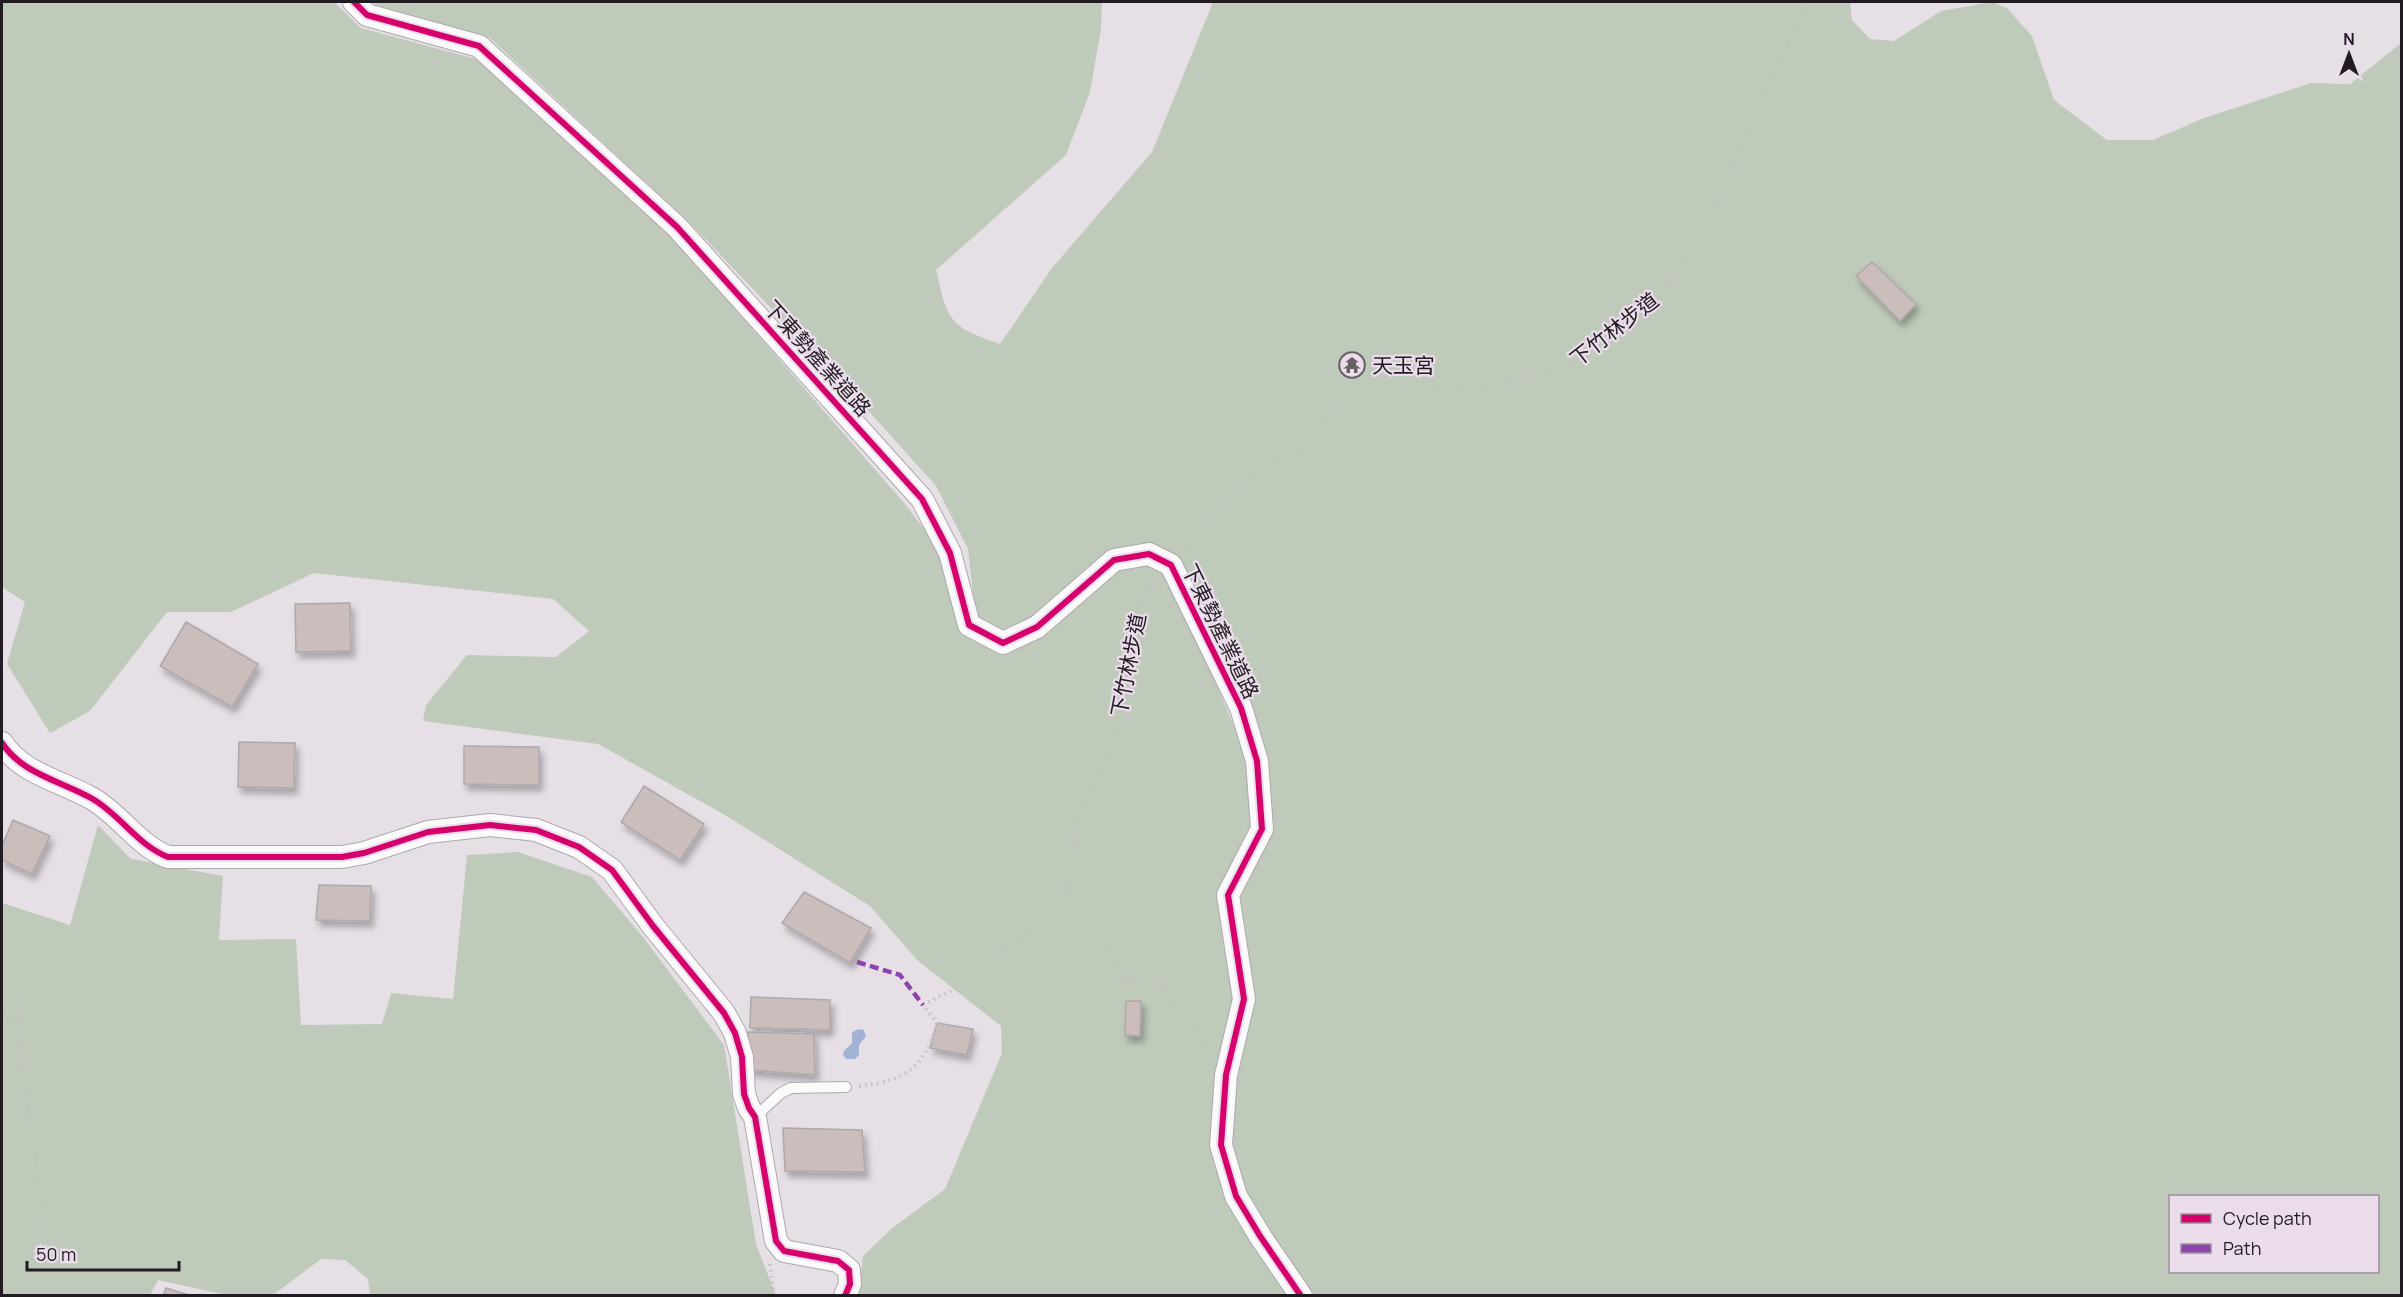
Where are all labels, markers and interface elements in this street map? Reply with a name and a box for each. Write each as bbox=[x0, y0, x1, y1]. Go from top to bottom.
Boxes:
north arrow bbox=[2319, 24, 2379, 84]
text: N bbox=[2343, 28, 2355, 50]
street label: 下竹林步道 bbox=[1564, 286, 1664, 372]
street label: 下東勢產業道路 bbox=[758, 294, 878, 422]
temple icon: 天玉宮 bbox=[1337, 350, 1367, 380]
place label: 天玉宮 bbox=[1372, 351, 1435, 379]
street label: 下東勢產業道路 bbox=[1176, 559, 1266, 703]
street label: 下竹林步道 bbox=[1104, 611, 1152, 719]
legend bbox=[2169, 1195, 2379, 1273]
text: Cycle path bbox=[2223, 1206, 2312, 1230]
scale bar bbox=[27, 1234, 178, 1272]
text: Path bbox=[2223, 1236, 2261, 1260]
text: 50 m bbox=[36, 1242, 76, 1266]

